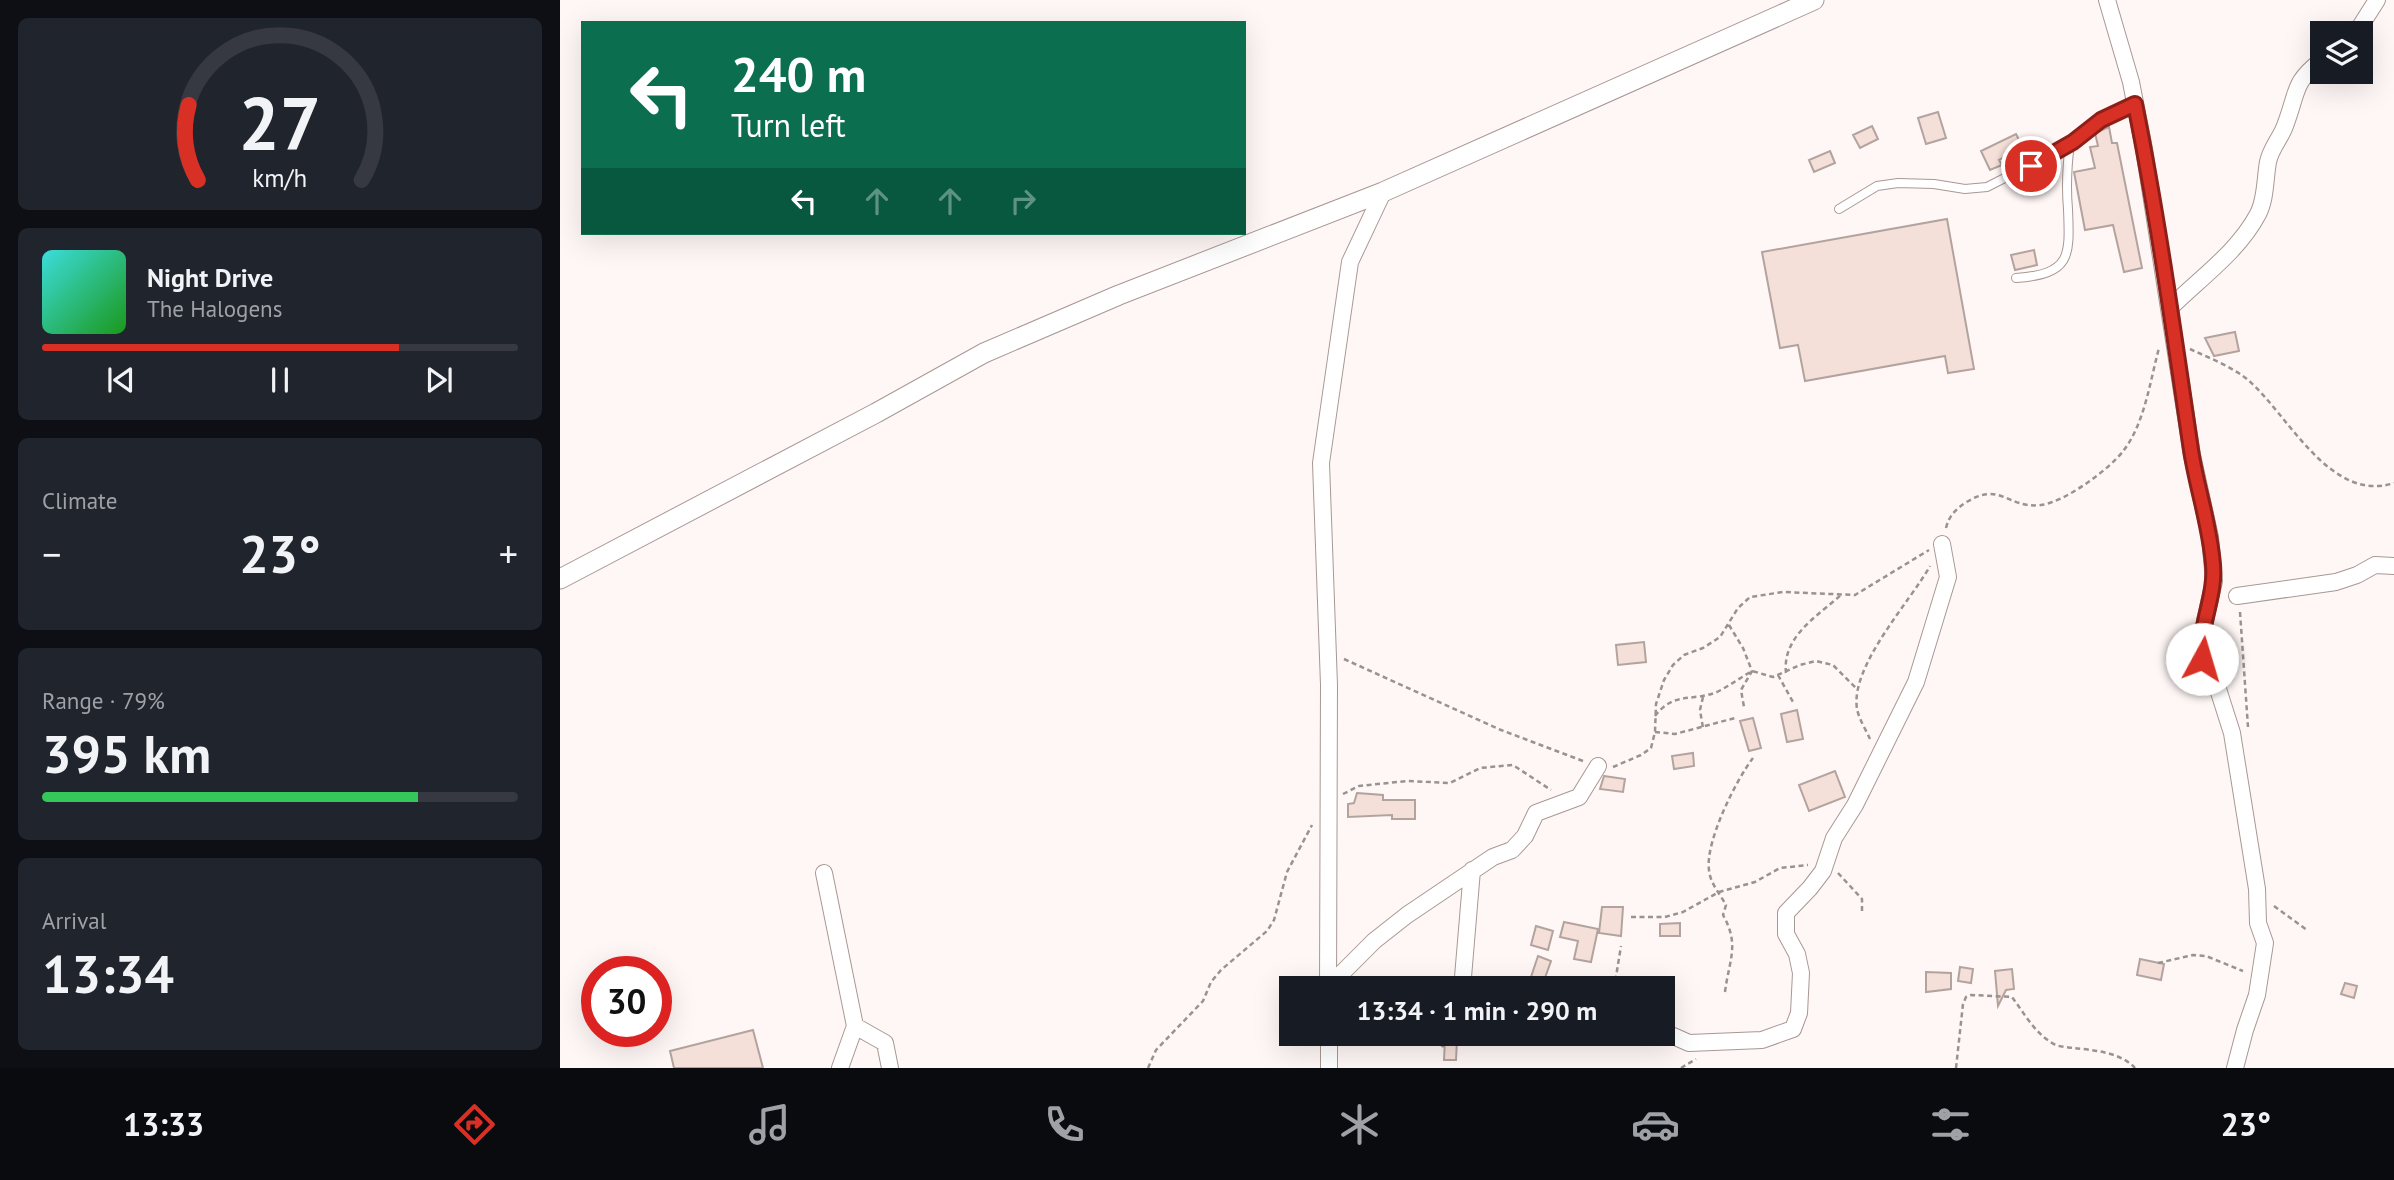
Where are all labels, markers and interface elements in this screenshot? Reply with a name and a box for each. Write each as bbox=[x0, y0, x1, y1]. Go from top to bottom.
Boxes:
map controls bbox=[2310, 21, 2373, 84]
button: layers bbox=[2310, 21, 2373, 84]
text: 240 m bbox=[731, 42, 866, 106]
icon: left bbox=[616, 49, 707, 140]
text: 27 bbox=[239, 76, 321, 170]
text: Turn left bbox=[731, 104, 846, 146]
pin bbox=[2001, 136, 2061, 196]
icon: arrive bbox=[2012, 147, 2050, 185]
text: km/h bbox=[253, 162, 307, 194]
icon: left bbox=[785, 182, 823, 220]
icon: ahead bbox=[858, 182, 896, 220]
icon: ahead bbox=[931, 182, 969, 220]
icon: right bbox=[1004, 182, 1042, 220]
text: Night Drive bbox=[147, 261, 273, 294]
text: The Halogens bbox=[147, 294, 282, 323]
icon: previous bbox=[102, 361, 140, 399]
icon: pause bbox=[261, 361, 299, 399]
icon: next bbox=[420, 361, 458, 399]
text: Climate bbox=[42, 486, 117, 515]
text: 23° bbox=[239, 520, 321, 587]
text: − bbox=[42, 529, 61, 578]
text: + bbox=[499, 529, 518, 578]
position arrow bbox=[2165, 622, 2239, 696]
text: Range · 79% bbox=[42, 686, 165, 715]
text: 395 km bbox=[42, 720, 211, 787]
text: Arrival bbox=[42, 906, 106, 935]
text: 13:34 bbox=[42, 940, 174, 1007]
speed limit sign: 30 bbox=[581, 956, 672, 1047]
text: 13:34 · 1 min · 290 m bbox=[1357, 994, 1597, 1027]
icon: directions bbox=[450, 1100, 499, 1149]
icon: music bbox=[745, 1100, 794, 1149]
icon: phone bbox=[1040, 1100, 1089, 1149]
icon: climate bbox=[1335, 1100, 1384, 1149]
icon: car bbox=[1631, 1100, 1680, 1149]
icon: filters bbox=[1926, 1100, 1975, 1149]
text: 13:33 bbox=[123, 1103, 204, 1145]
text: 23° bbox=[2221, 1103, 2271, 1145]

